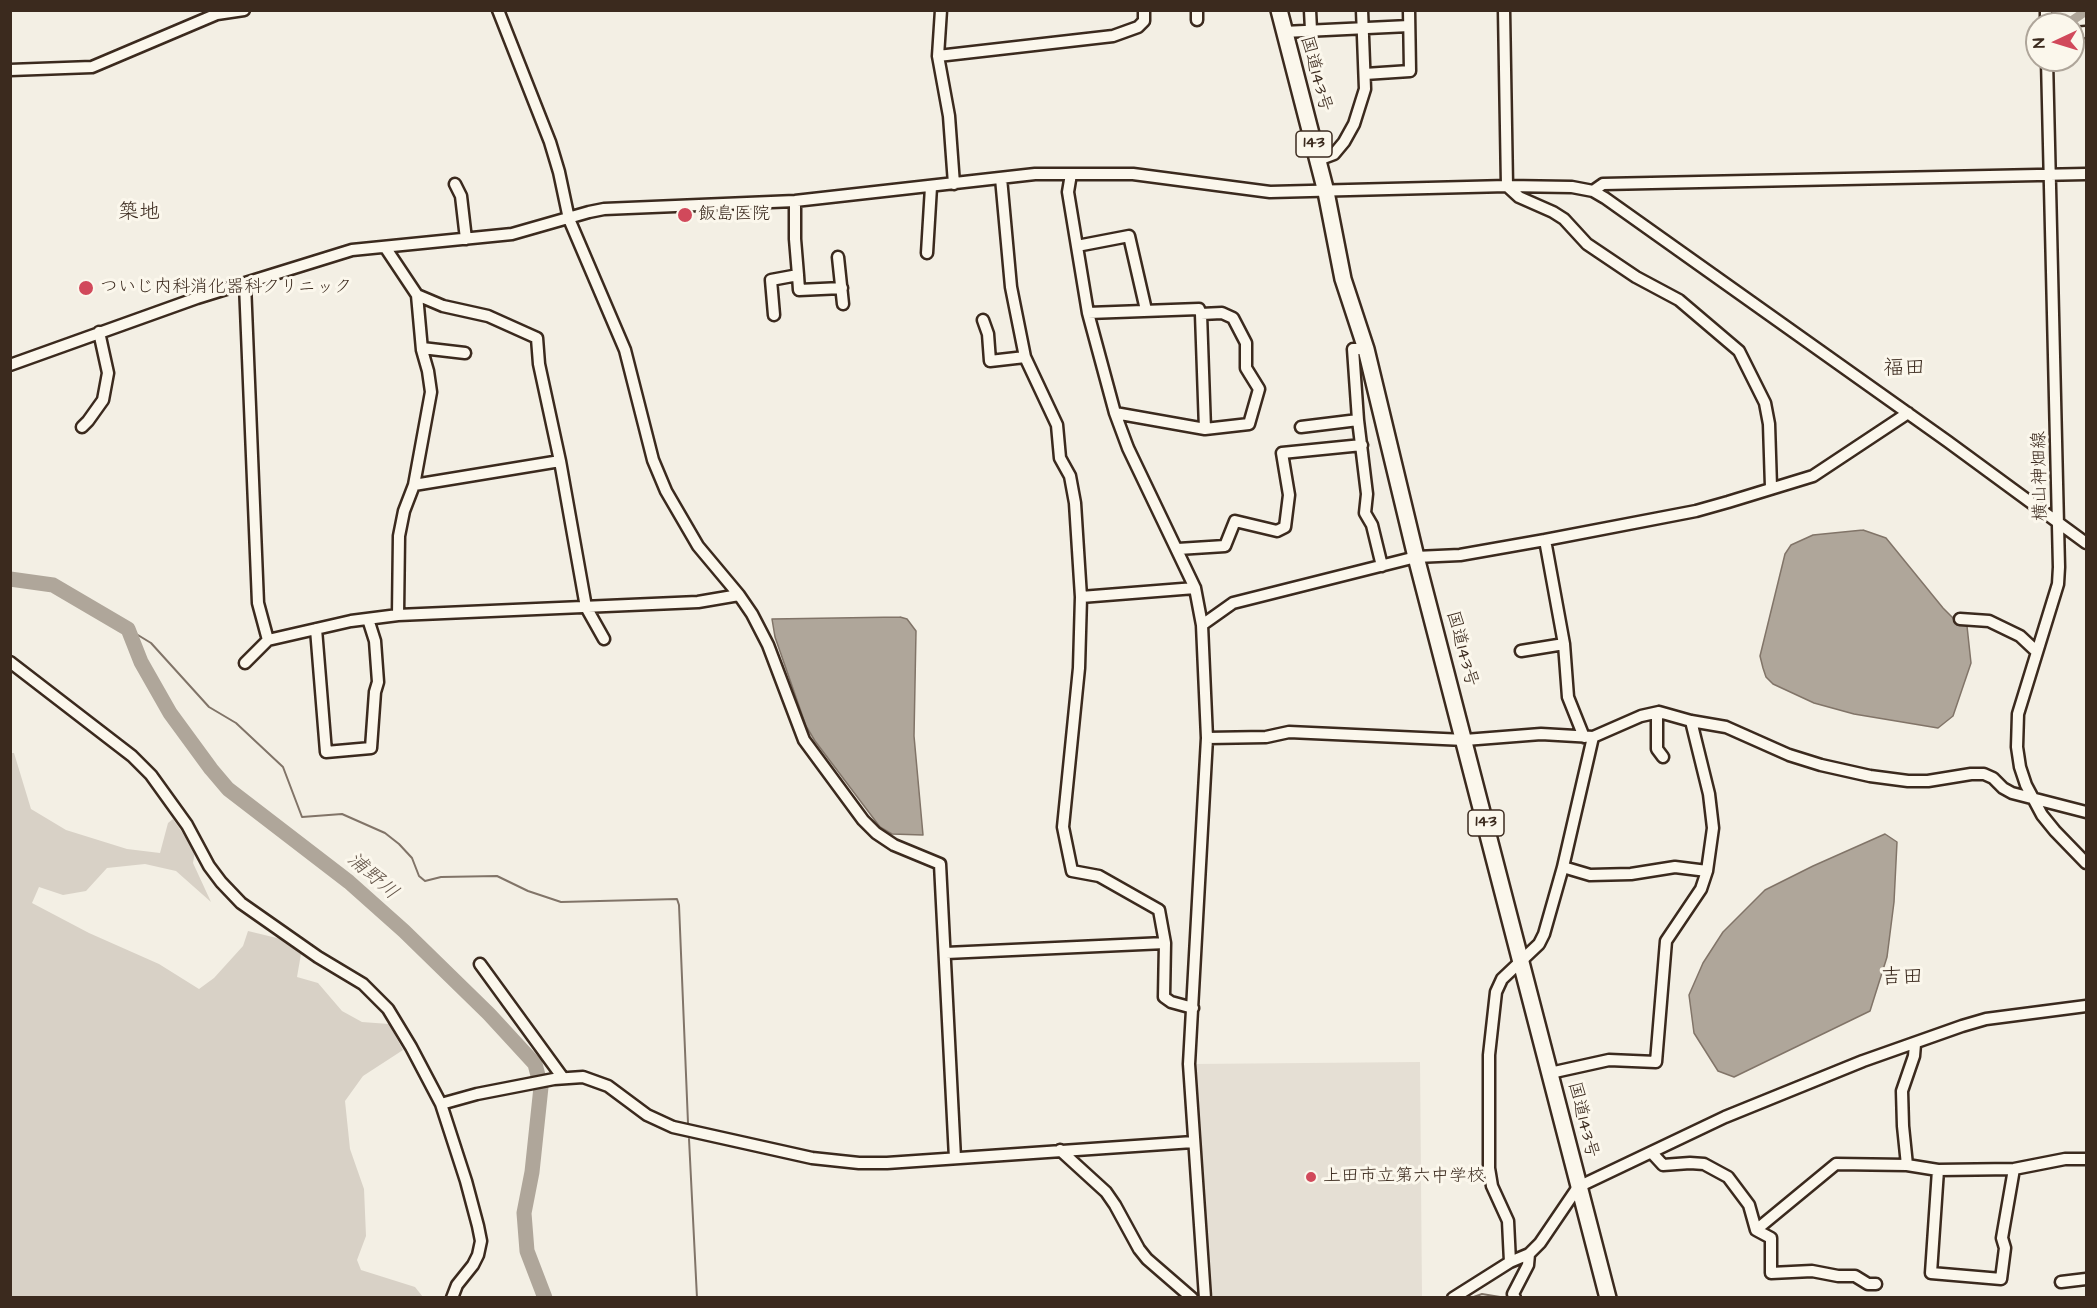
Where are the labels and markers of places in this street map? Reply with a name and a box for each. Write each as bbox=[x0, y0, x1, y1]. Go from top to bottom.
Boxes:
place label: 飯島医院 bbox=[698, 204, 770, 226]
marker: 飯島医院 bbox=[676, 206, 694, 224]
place label: ついじ内科消化器科クリニック bbox=[100, 277, 352, 299]
marker: ついじ内科消化器科クリニック bbox=[77, 279, 95, 297]
place label: 上田市立第六中学校 bbox=[1323, 1166, 1485, 1188]
marker: 上田市立第六中学校 bbox=[1304, 1170, 1318, 1184]

